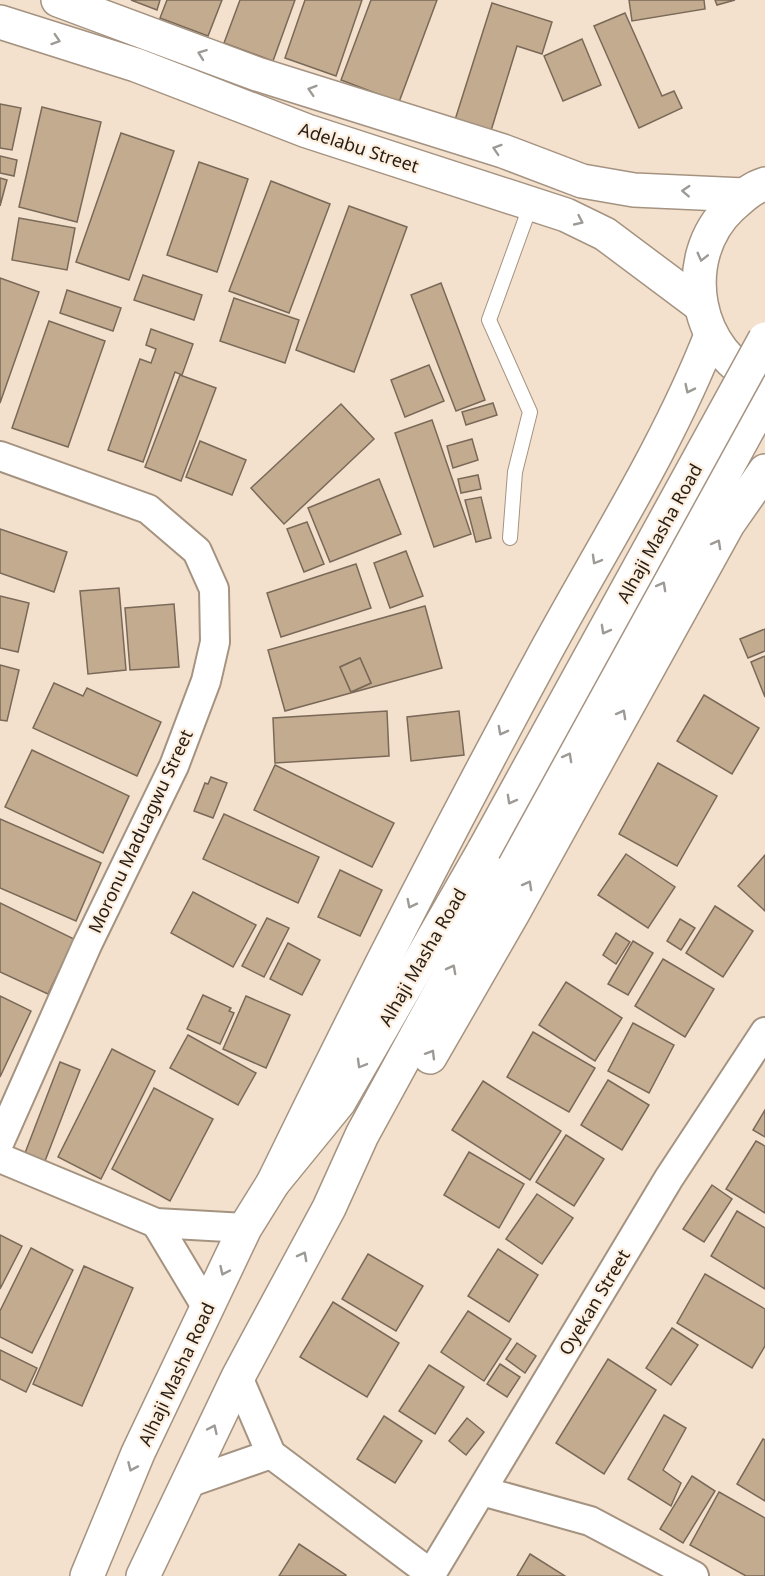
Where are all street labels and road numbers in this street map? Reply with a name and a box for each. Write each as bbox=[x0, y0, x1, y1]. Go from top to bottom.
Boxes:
street label: Adelabu Street bbox=[296, 116, 422, 178]
street label: Alhaji Masha Road bbox=[611, 459, 707, 607]
street label: Moronu Maduagwu Street bbox=[82, 725, 198, 937]
street label: Alhaji Masha Road bbox=[373, 884, 471, 1030]
street label: Oyekan Street bbox=[553, 1244, 635, 1359]
street label: Alhaji Masha Road bbox=[132, 1298, 220, 1450]

